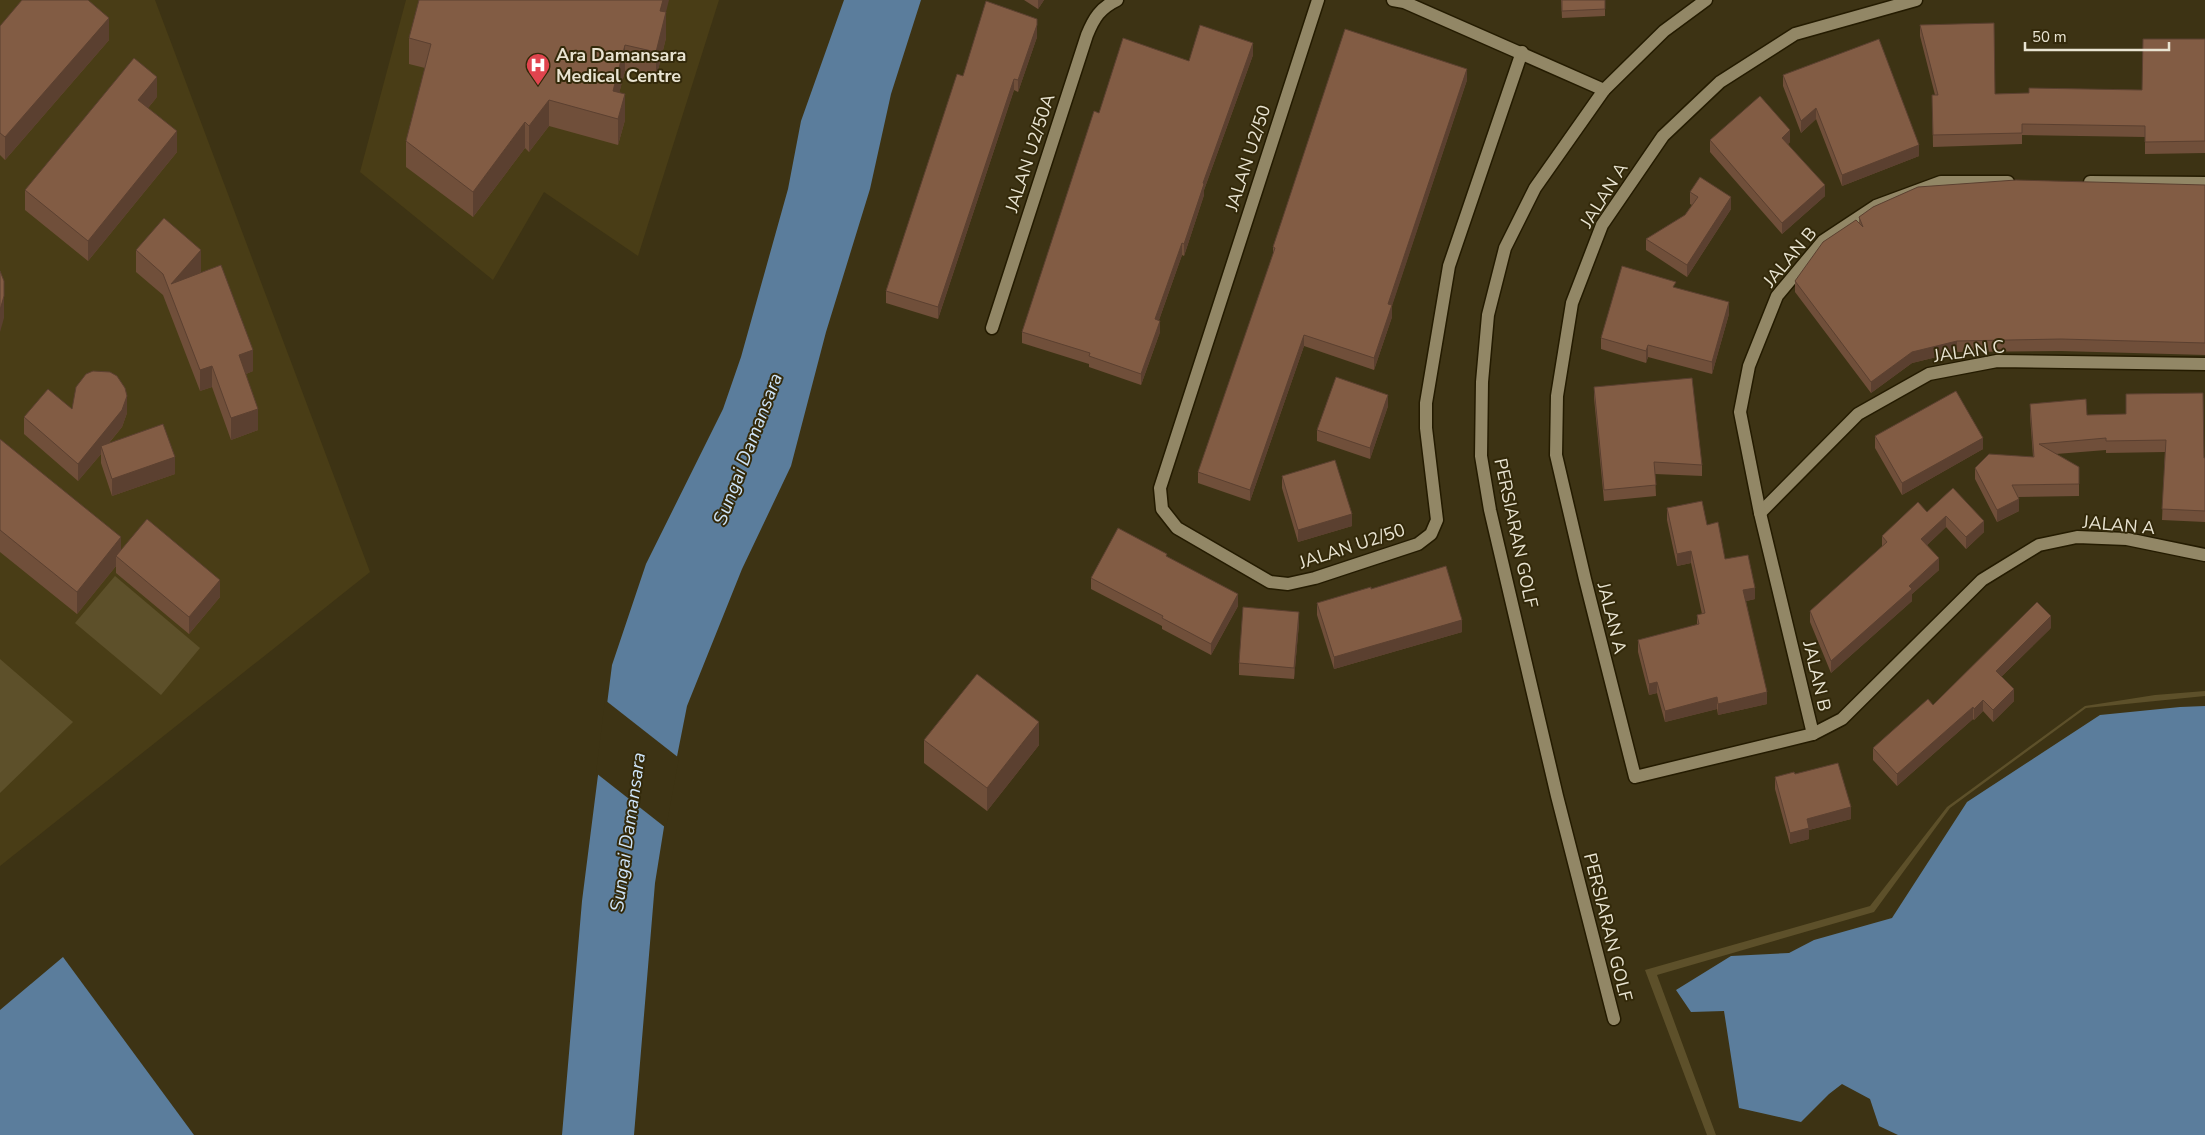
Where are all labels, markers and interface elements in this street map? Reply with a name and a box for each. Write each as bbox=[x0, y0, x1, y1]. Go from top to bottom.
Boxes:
scale bar bbox=[2025, 20, 2169, 52]
text: 50 m bbox=[2032, 27, 2067, 47]
place label: Ara Damansara Medical Centre bbox=[556, 43, 686, 88]
hospital icon: Ara Damansara Medical Centre bbox=[525, 52, 551, 86]
street label: JALAN U2/50A bbox=[999, 91, 1060, 216]
street label: JALAN U2/50 bbox=[1219, 102, 1276, 215]
street label: JALAN A bbox=[1574, 158, 1633, 233]
street label: JALAN B bbox=[1757, 222, 1822, 293]
street label: JALAN C bbox=[1931, 334, 2006, 368]
water label: Sungai Damansara bbox=[707, 369, 789, 529]
street label: PERSIARAN GOLF bbox=[1488, 456, 1544, 610]
street label: JALAN A bbox=[2081, 510, 2156, 540]
street label: JALAN U2/50 bbox=[1295, 518, 1408, 575]
street label: JALAN A bbox=[1591, 579, 1632, 656]
street label: JALAN B bbox=[1797, 637, 1837, 714]
water label: Sungai Damansara bbox=[604, 751, 652, 913]
street label: PERSIARAN GOLF bbox=[1578, 850, 1638, 1004]

